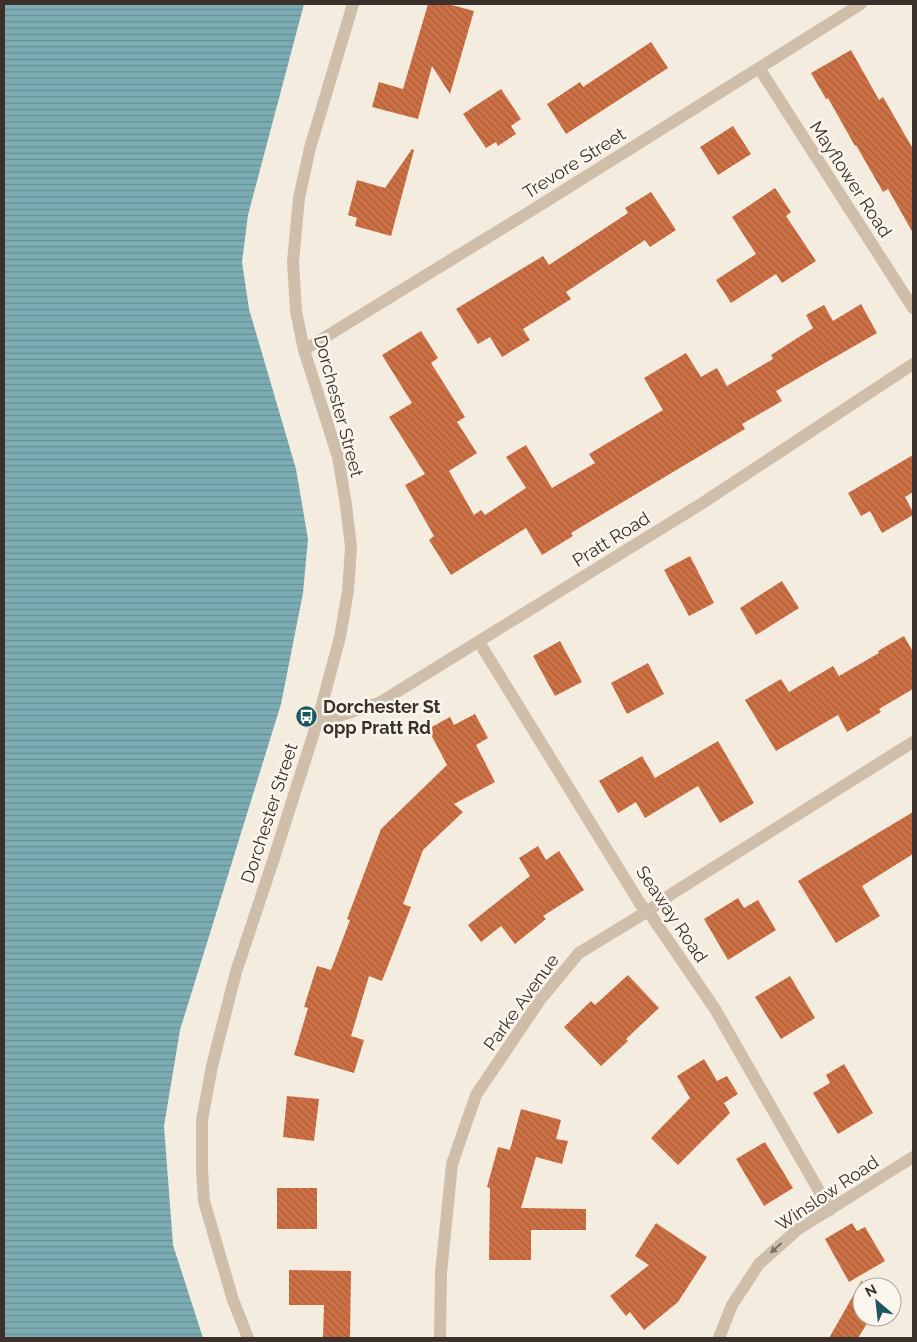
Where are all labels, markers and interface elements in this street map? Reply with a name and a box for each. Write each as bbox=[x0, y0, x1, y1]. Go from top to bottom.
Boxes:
street label: Mayflower Road bbox=[806, 117, 896, 241]
street label: Trevore Street bbox=[519, 123, 629, 203]
street label: Dorchester Street bbox=[310, 333, 368, 479]
street label: Pratt Road bbox=[569, 507, 653, 571]
place label: Dorchester St opp Pratt Rd bbox=[323, 696, 441, 738]
bus stop icon: Dorchester St opp Pratt Rd bbox=[295, 704, 319, 728]
street label: Dorchester Street bbox=[236, 740, 302, 886]
street label: Seaway Road bbox=[632, 862, 712, 966]
street label: Parke Avenue bbox=[479, 949, 563, 1054]
street label: Winslow Road bbox=[772, 1151, 882, 1235]
one-way arrow bbox=[770, 1243, 783, 1254]
north arrow bbox=[852, 1277, 902, 1327]
text: N bbox=[862, 1281, 879, 1300]

